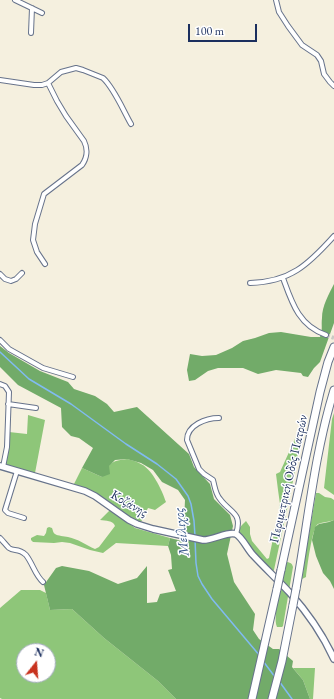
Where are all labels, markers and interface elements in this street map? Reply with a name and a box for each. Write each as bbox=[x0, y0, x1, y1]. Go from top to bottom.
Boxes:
scale bar bbox=[190, 16, 259, 42]
text: 100 m bbox=[195, 23, 224, 39]
street label: Περιμετρική Οδός Πατρών bbox=[267, 413, 311, 545]
street label: Κοζάνης bbox=[108, 487, 150, 521]
water label: Μείλιχος bbox=[171, 507, 193, 557]
north arrow bbox=[16, 643, 56, 683]
text: N bbox=[33, 644, 46, 660]

